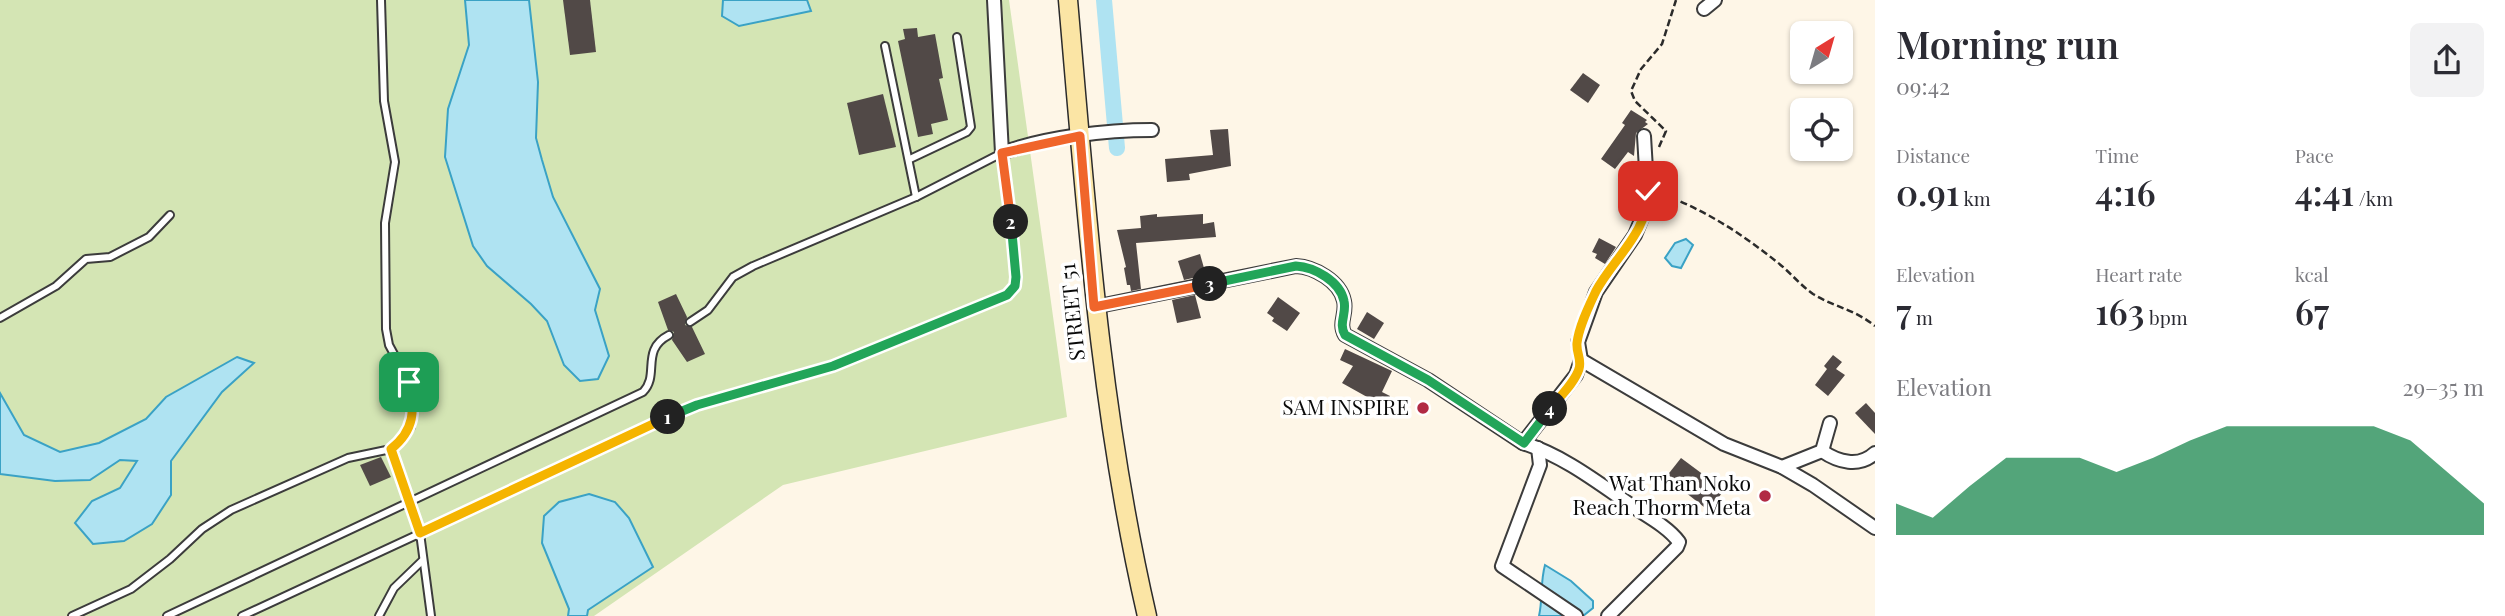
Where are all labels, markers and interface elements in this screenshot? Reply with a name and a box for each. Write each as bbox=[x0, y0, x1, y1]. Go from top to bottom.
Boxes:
text: Morning run bbox=[1896, 18, 2119, 69]
north arrow bbox=[1790, 21, 1853, 84]
map controls bbox=[1790, 21, 1853, 161]
button: share bbox=[2410, 23, 2484, 97]
text: 09:42 bbox=[1896, 70, 1950, 101]
button: locate bbox=[1790, 98, 1853, 161]
text: Distance bbox=[1896, 142, 1970, 168]
text: Time bbox=[2095, 142, 2139, 168]
text: Pace bbox=[2295, 142, 2334, 168]
pin bbox=[1618, 161, 1678, 221]
text: 0.91 bbox=[1896, 168, 1959, 215]
text: 4:16 bbox=[2095, 168, 2156, 215]
text: 4:41 bbox=[2295, 168, 2354, 215]
icon: check bbox=[1629, 172, 1667, 210]
text: km bbox=[1959, 185, 1991, 211]
text: /km bbox=[2354, 185, 2393, 211]
pin: 2 bbox=[993, 204, 1028, 240]
text: 2 bbox=[1006, 208, 1015, 234]
text: Elevation bbox=[1896, 261, 1975, 287]
text: Heart rate bbox=[2095, 261, 2182, 287]
text: kcal bbox=[2295, 261, 2329, 287]
street label: STREET 51 bbox=[1052, 262, 1090, 362]
pin: 3 bbox=[1192, 266, 1228, 302]
text: 3 bbox=[1205, 270, 1214, 296]
text: 7 bbox=[1896, 287, 1911, 334]
text: 163 bbox=[2095, 287, 2144, 334]
text: 67 bbox=[2295, 287, 2329, 334]
text: m bbox=[1911, 304, 1933, 330]
text: bpm bbox=[2144, 304, 2188, 330]
pin bbox=[379, 352, 439, 412]
icon: arrive bbox=[390, 363, 428, 401]
text: Elevation bbox=[1896, 371, 1992, 402]
text: 29–35 m bbox=[2402, 371, 2484, 402]
place label: SAM INSPIRE bbox=[1282, 392, 1409, 420]
pin: 4 bbox=[1532, 392, 1568, 426]
text: 4 bbox=[1544, 395, 1555, 421]
pin: 1 bbox=[650, 400, 686, 434]
marker: SAM INSPIRE bbox=[1415, 400, 1431, 416]
text: 1 bbox=[664, 403, 671, 429]
place label: Wat Than Noko Reach Thorm Meta bbox=[1573, 468, 1752, 520]
marker: Wat Than Noko Reach Thorm Meta bbox=[1757, 488, 1773, 504]

